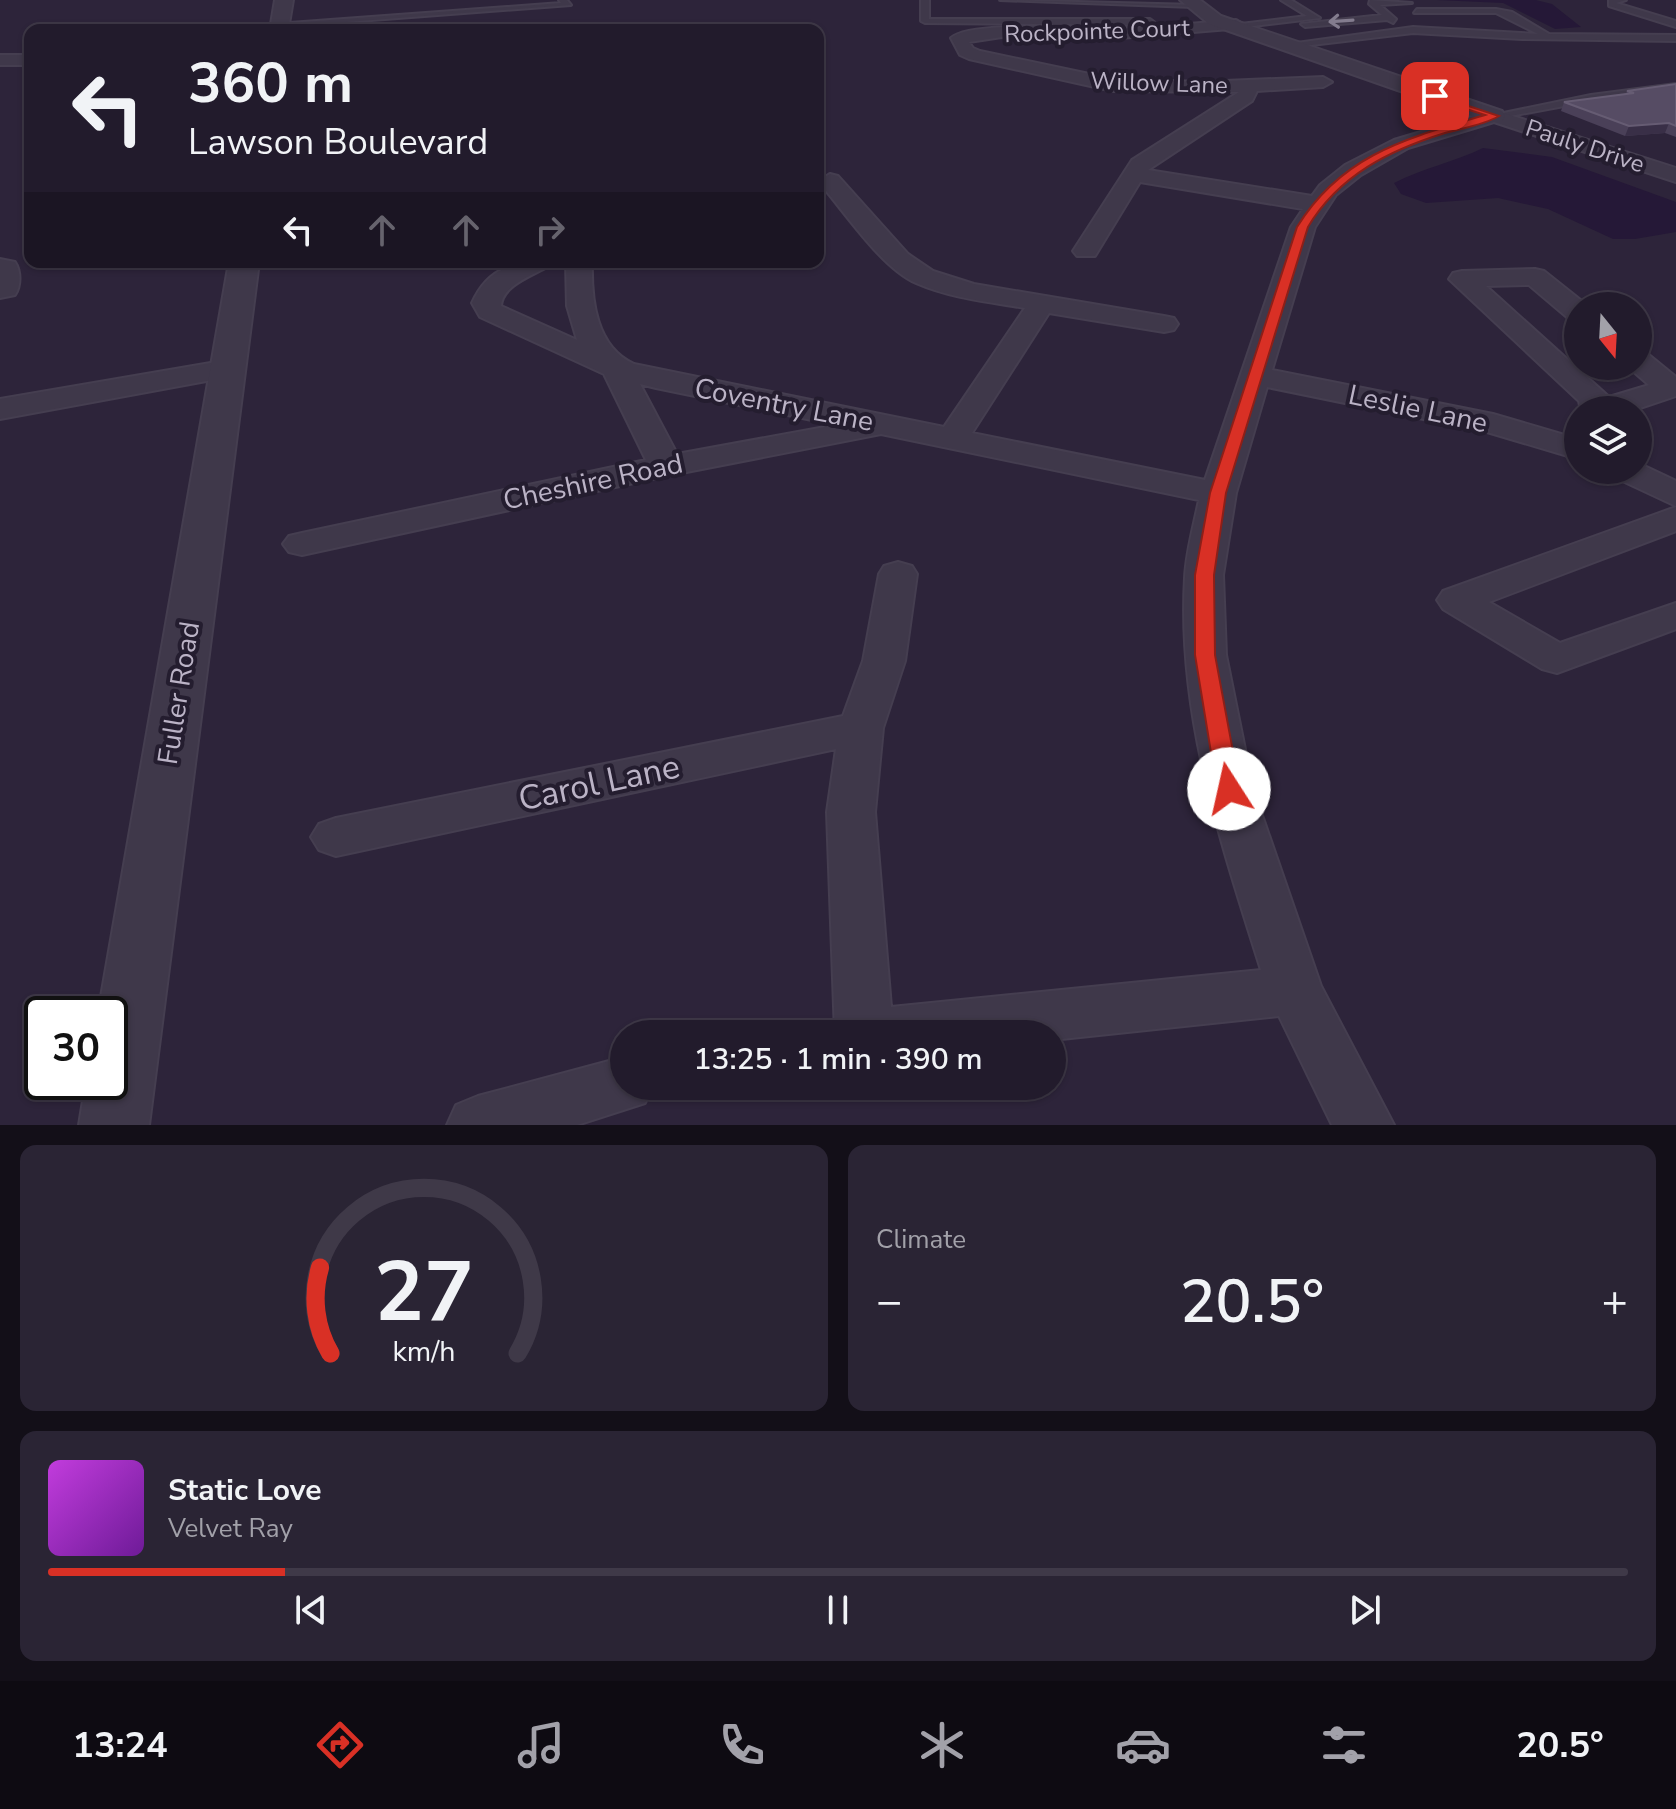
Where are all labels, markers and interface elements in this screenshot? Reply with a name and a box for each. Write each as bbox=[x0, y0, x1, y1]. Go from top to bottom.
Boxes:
street label: Rockpointe Court bbox=[1004, 12, 1191, 50]
one-way arrow bbox=[1328, 14, 1355, 29]
text: 360 m bbox=[188, 45, 353, 122]
icon: left bbox=[56, 56, 160, 160]
pin bbox=[1401, 62, 1469, 130]
street label: Willow Lane bbox=[1090, 65, 1228, 101]
icon: arrive bbox=[1413, 74, 1457, 118]
street label: Pauly Drive bbox=[1522, 112, 1648, 180]
text: Lawson Boulevard bbox=[188, 118, 488, 167]
icon: left bbox=[276, 208, 320, 252]
icon: ahead bbox=[360, 208, 404, 252]
icon: ahead bbox=[444, 208, 488, 252]
icon: right bbox=[528, 208, 572, 252]
north arrow bbox=[1564, 292, 1652, 380]
map controls bbox=[1564, 292, 1652, 484]
street label: Coventry Lane bbox=[691, 369, 877, 441]
street label: Leslie Lane bbox=[1345, 376, 1491, 442]
button: layers bbox=[1564, 396, 1652, 484]
street label: Cheshire Road bbox=[500, 444, 686, 520]
street label: Fuller Road bbox=[149, 619, 209, 767]
street label: Carol Lane bbox=[514, 743, 684, 823]
position arrow bbox=[1187, 747, 1271, 831]
speed limit sign: 30 bbox=[24, 996, 128, 1100]
text: 13:25 · 1 min · 390 m bbox=[693, 1039, 983, 1080]
text: Climate bbox=[876, 1222, 966, 1257]
text: 27 bbox=[374, 1236, 474, 1349]
text: 20.5° bbox=[1180, 1261, 1324, 1343]
text: − bbox=[876, 1272, 902, 1332]
text: + bbox=[1602, 1272, 1628, 1332]
text: km/h bbox=[393, 1332, 455, 1371]
text: Static Love bbox=[168, 1470, 322, 1511]
text: Velvet Ray bbox=[168, 1511, 293, 1546]
icon: previous bbox=[289, 1588, 333, 1632]
icon: pause bbox=[816, 1588, 860, 1632]
icon: next bbox=[1343, 1588, 1387, 1632]
icon: directions bbox=[312, 1717, 368, 1773]
icon: music bbox=[513, 1717, 569, 1773]
icon: phone bbox=[714, 1717, 770, 1773]
icon: climate bbox=[914, 1717, 970, 1773]
icon: car bbox=[1115, 1717, 1171, 1773]
icon: filters bbox=[1316, 1717, 1372, 1773]
text: 13:24 bbox=[72, 1721, 168, 1770]
text: 20.5° bbox=[1516, 1721, 1604, 1770]

